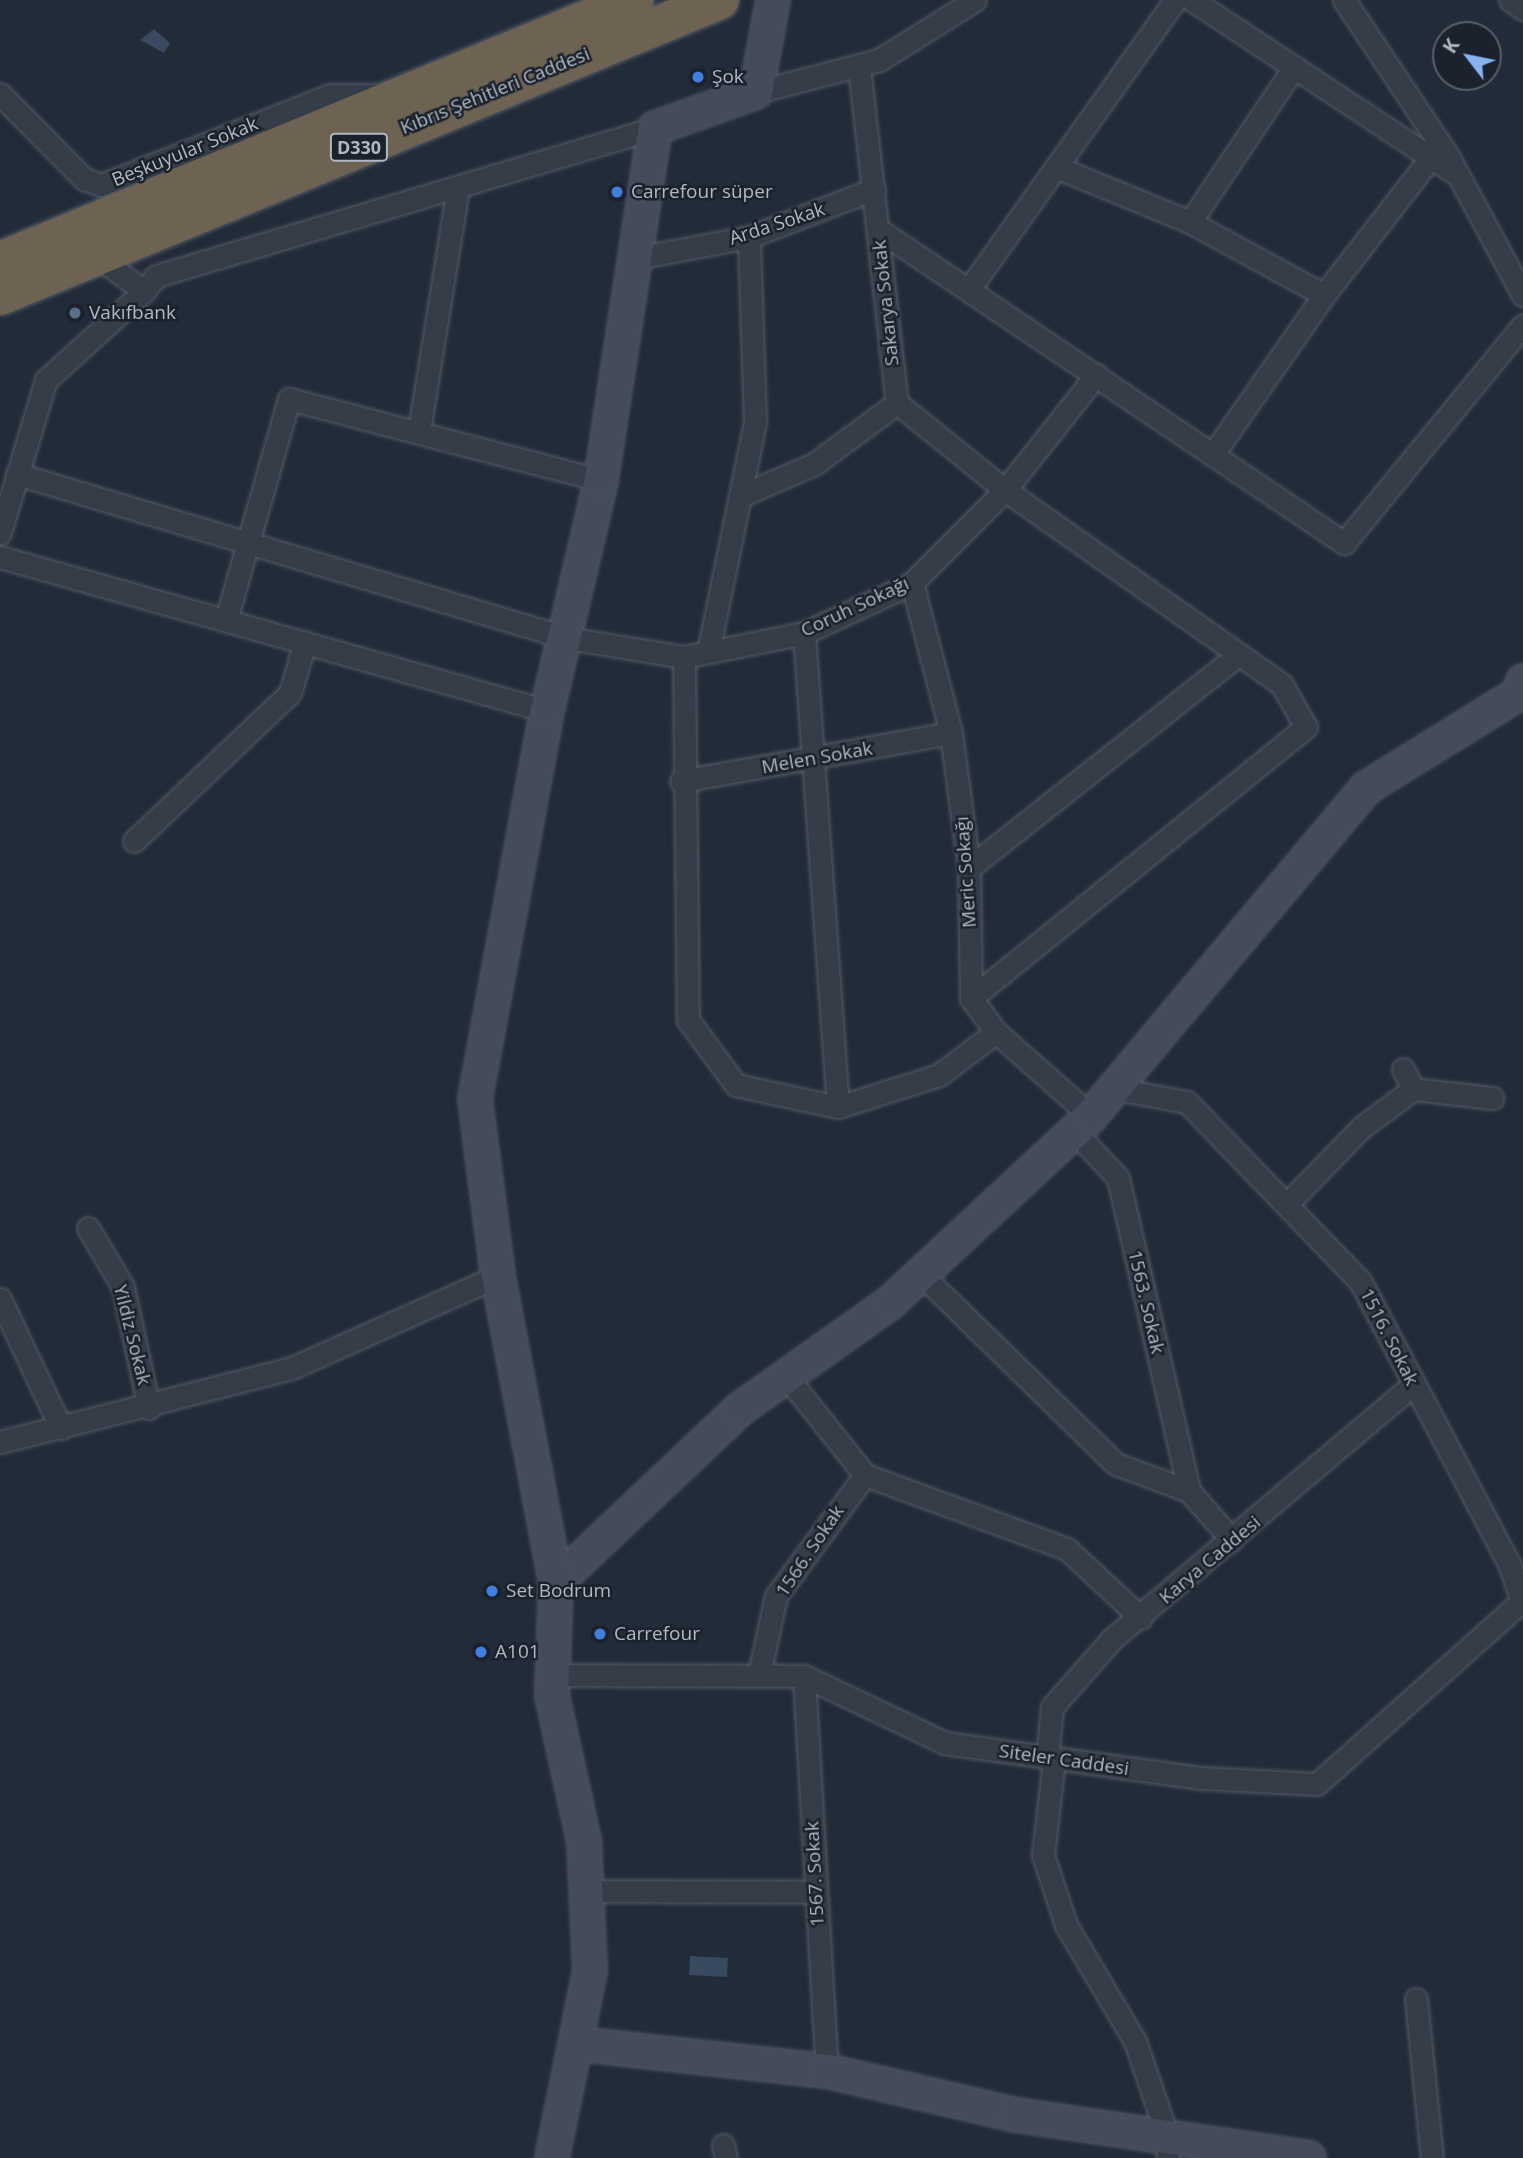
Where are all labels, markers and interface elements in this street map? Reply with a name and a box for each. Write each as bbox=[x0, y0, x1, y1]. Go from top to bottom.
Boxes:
north arrow bbox=[1432, 21, 1502, 91]
text: K bbox=[1437, 34, 1465, 58]
street label: Kıbrıs Şehitleri Caddesi bbox=[397, 43, 593, 139]
place label: Şok bbox=[712, 66, 744, 88]
marker: Şok bbox=[690, 69, 706, 85]
street label: Beşkuyular Sokak bbox=[109, 112, 261, 192]
road number: D330 bbox=[329, 132, 389, 162]
place label: Carrefour süper bbox=[631, 181, 773, 203]
marker: Carrefour süper bbox=[609, 184, 625, 200]
street label: Arda Sokak bbox=[726, 198, 828, 250]
street label: Sakarya Sokak bbox=[868, 239, 904, 367]
place label: Vakıfbank bbox=[89, 302, 176, 324]
marker: Vakıfbank bbox=[67, 305, 83, 321]
street label: Coruh Sokağı bbox=[797, 572, 913, 642]
street label: Melen Sokak bbox=[760, 737, 874, 779]
street label: Meric Sokağı bbox=[951, 815, 981, 929]
street label: 1563. Sokak bbox=[1123, 1248, 1169, 1356]
street label: Yildiz Sokak bbox=[108, 1282, 156, 1388]
street label: 1516. Sokak bbox=[1355, 1285, 1423, 1389]
street label: 1566. Sokak bbox=[771, 1501, 849, 1601]
street label: Karya Caddesi bbox=[1155, 1511, 1265, 1609]
place label: Set Bodrum bbox=[506, 1580, 611, 1602]
marker: Set Bodrum bbox=[484, 1583, 500, 1599]
place label: Carrefour bbox=[614, 1623, 700, 1645]
marker: Carrefour bbox=[592, 1626, 608, 1642]
place label: A101 bbox=[495, 1641, 540, 1663]
marker: A101 bbox=[473, 1644, 489, 1660]
street label: Siteler Caddesi bbox=[997, 1740, 1131, 1780]
street label: 1567. Sokak bbox=[801, 1821, 829, 1927]

